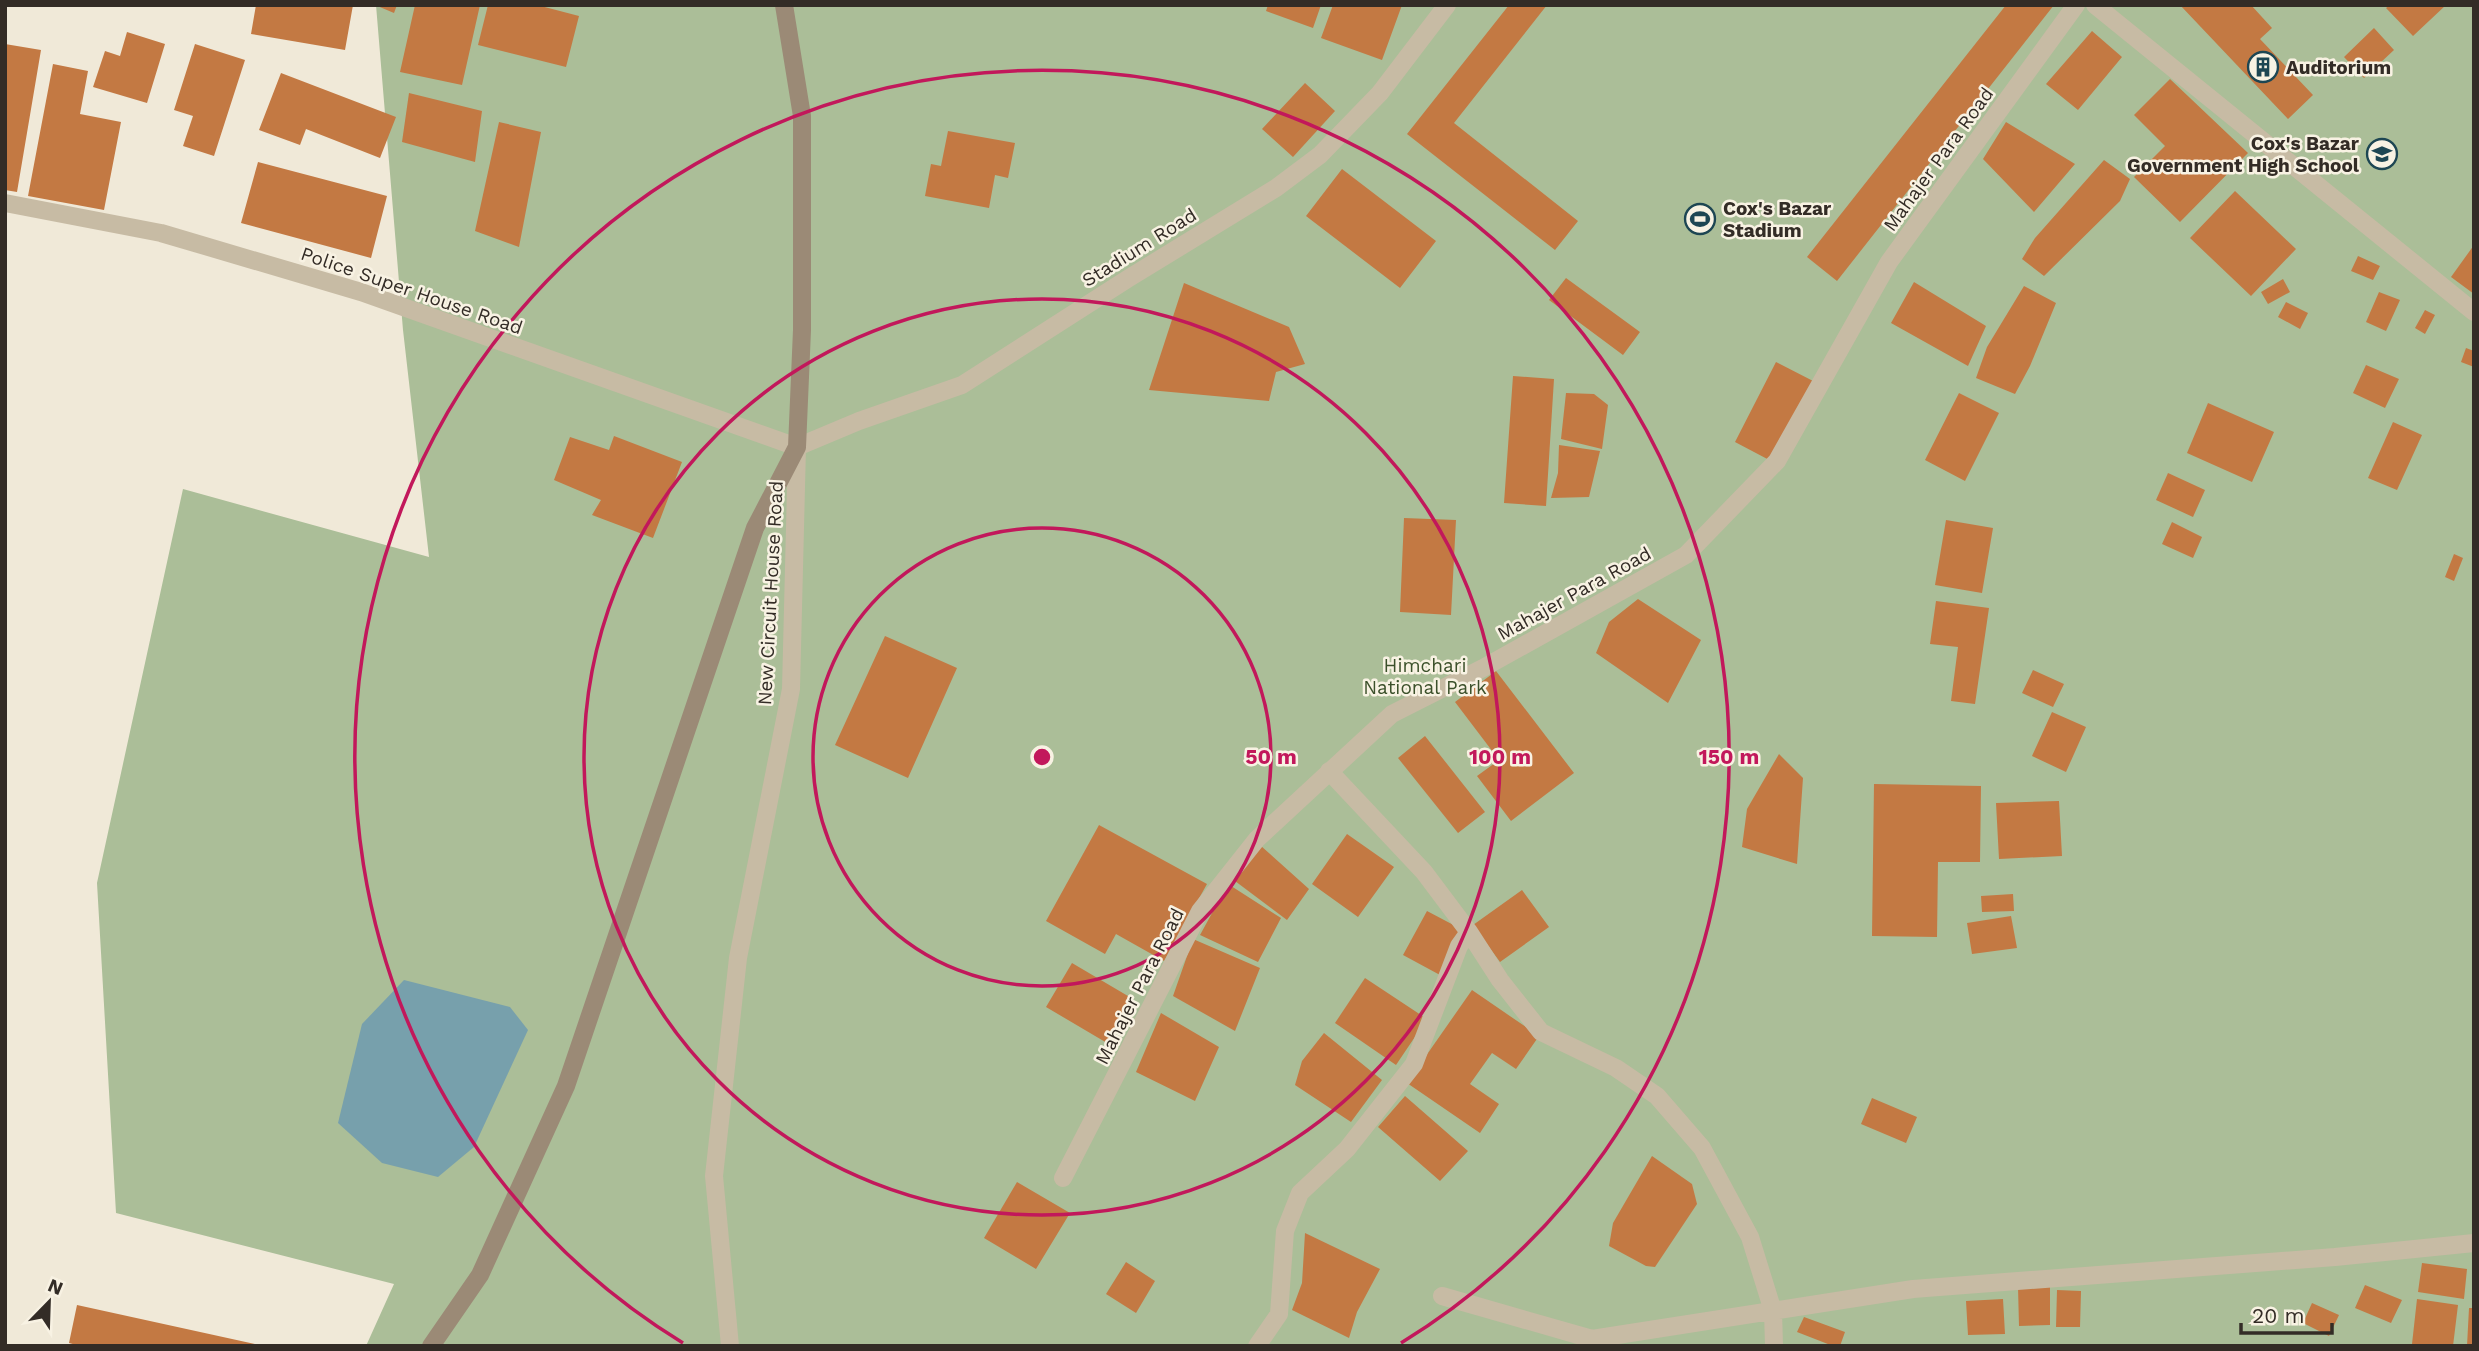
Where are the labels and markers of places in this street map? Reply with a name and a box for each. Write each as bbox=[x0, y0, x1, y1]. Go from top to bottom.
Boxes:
building icon: Auditorium bbox=[2246, 50, 2280, 84]
place label: Auditorium bbox=[2286, 56, 2391, 79]
place label: Cox's Bazar Government High School bbox=[2127, 132, 2360, 177]
school or university icon: Cox's Bazar Government High School bbox=[2365, 137, 2399, 171]
place label: Cox's Bazar Stadium bbox=[1723, 197, 1832, 242]
sports icon: Cox's Bazar Stadium bbox=[1683, 202, 1717, 236]
centre of rings bbox=[1030, 745, 1054, 769]

